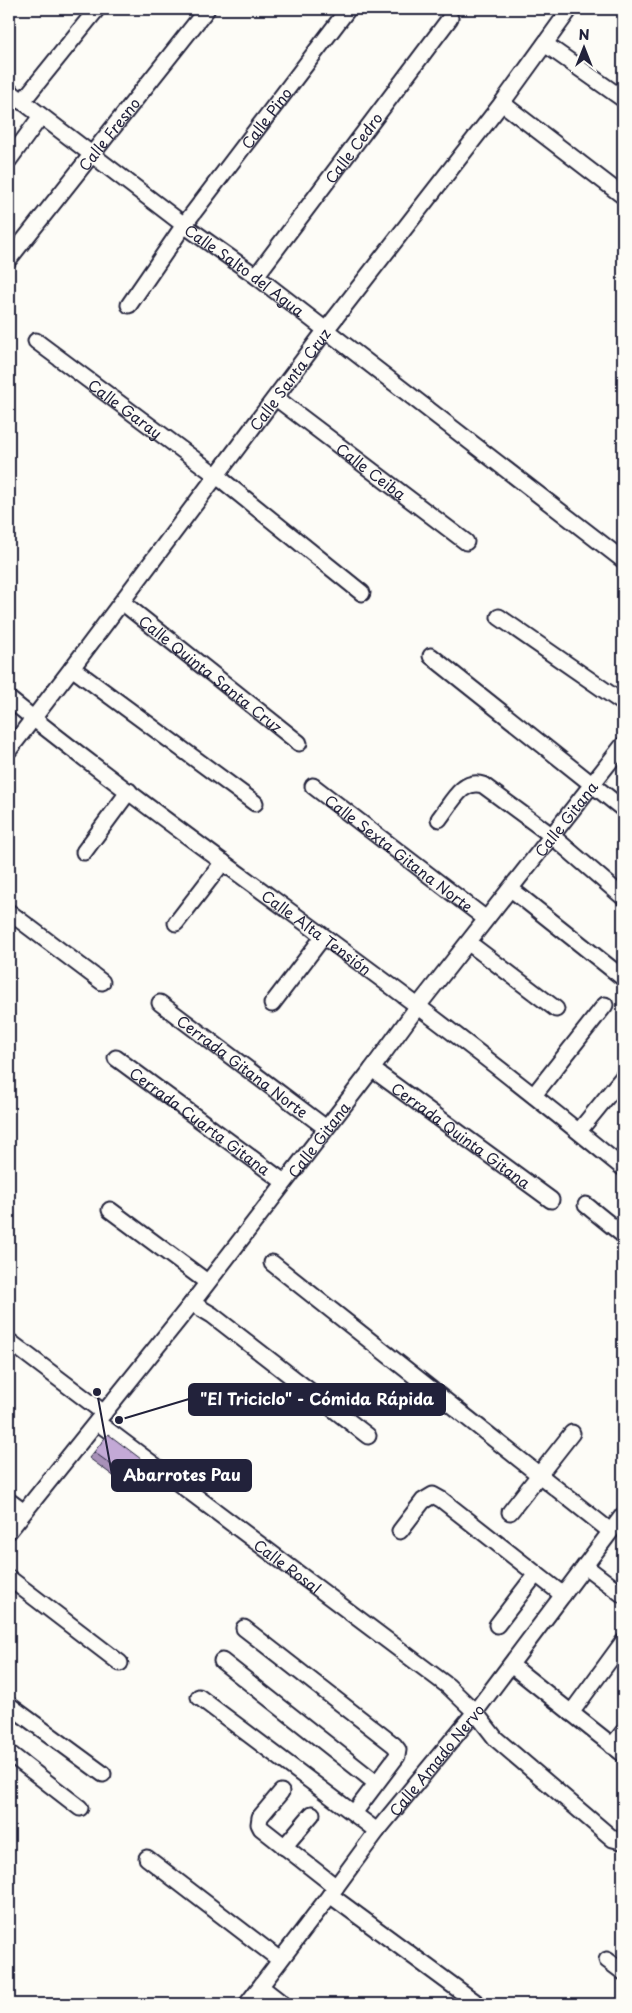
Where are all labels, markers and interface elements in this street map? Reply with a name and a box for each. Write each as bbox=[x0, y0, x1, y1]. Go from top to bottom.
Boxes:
north arrow bbox=[560, 22, 610, 72]
text: N bbox=[578, 24, 590, 45]
street label: Calle Pino bbox=[235, 82, 296, 153]
street label: Calle Fresno bbox=[72, 92, 145, 175]
street label: Calle Cedro bbox=[318, 107, 387, 188]
street label: Calle Salto del Agua bbox=[180, 218, 310, 322]
street label: Calle Santa Cruz bbox=[243, 323, 335, 435]
street label: Calle Garay bbox=[84, 373, 168, 443]
street label: Calle Ceiba bbox=[332, 436, 412, 505]
street label: Calle Quinta Santa Cruz bbox=[135, 609, 288, 737]
street label: Calle Gitana bbox=[528, 775, 603, 861]
street label: Calle Sexta Gitana Norte bbox=[320, 788, 479, 917]
street label: Calle Alta Tensión bbox=[257, 883, 377, 980]
street label: Cerrada Gitana Norte bbox=[173, 1009, 314, 1123]
street label: Cerrada Cuarta Gitana bbox=[125, 1061, 276, 1180]
street label: Cerrada Quinta Gitana bbox=[387, 1076, 536, 1194]
street label: Calle Gitana bbox=[281, 1096, 355, 1182]
callout: "El Triciclo" - Cómida Rápida bbox=[189, 1384, 445, 1415]
text: "El Triciclo" - Cómida Rápida bbox=[200, 1386, 435, 1410]
callout: Abarrotes Pau bbox=[112, 1460, 251, 1491]
text: Abarrotes Pau bbox=[123, 1462, 241, 1486]
street label: Calle Rosal bbox=[249, 1533, 327, 1599]
street label: Calle Amado Nervo bbox=[383, 1699, 489, 1821]

